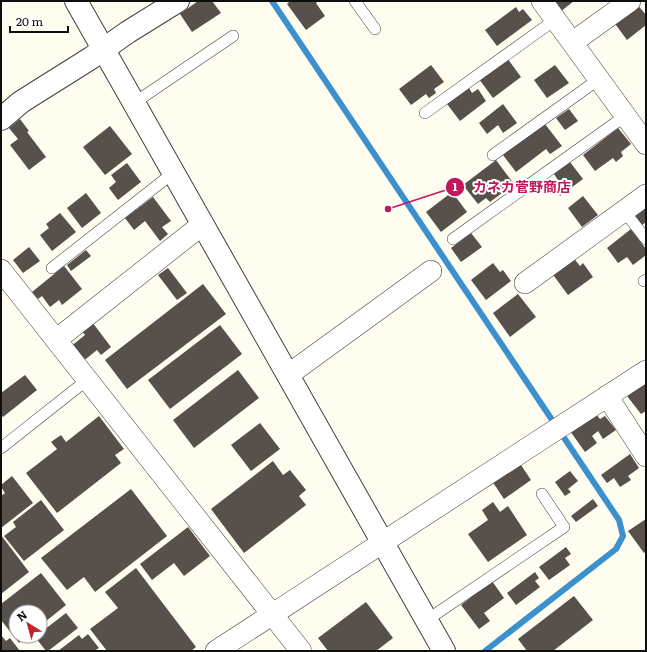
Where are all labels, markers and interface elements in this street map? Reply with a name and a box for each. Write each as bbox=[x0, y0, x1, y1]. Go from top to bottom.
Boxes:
scale bar bbox=[10, 8, 68, 34]
text: 20 m bbox=[16, 12, 43, 30]
callout: カネカ菅野商店 bbox=[445, 174, 579, 200]
text: カネカ菅野商店 bbox=[473, 176, 571, 196]
text: 1 bbox=[453, 177, 458, 195]
north arrow bbox=[8, 604, 48, 644]
text: N bbox=[13, 606, 30, 624]

